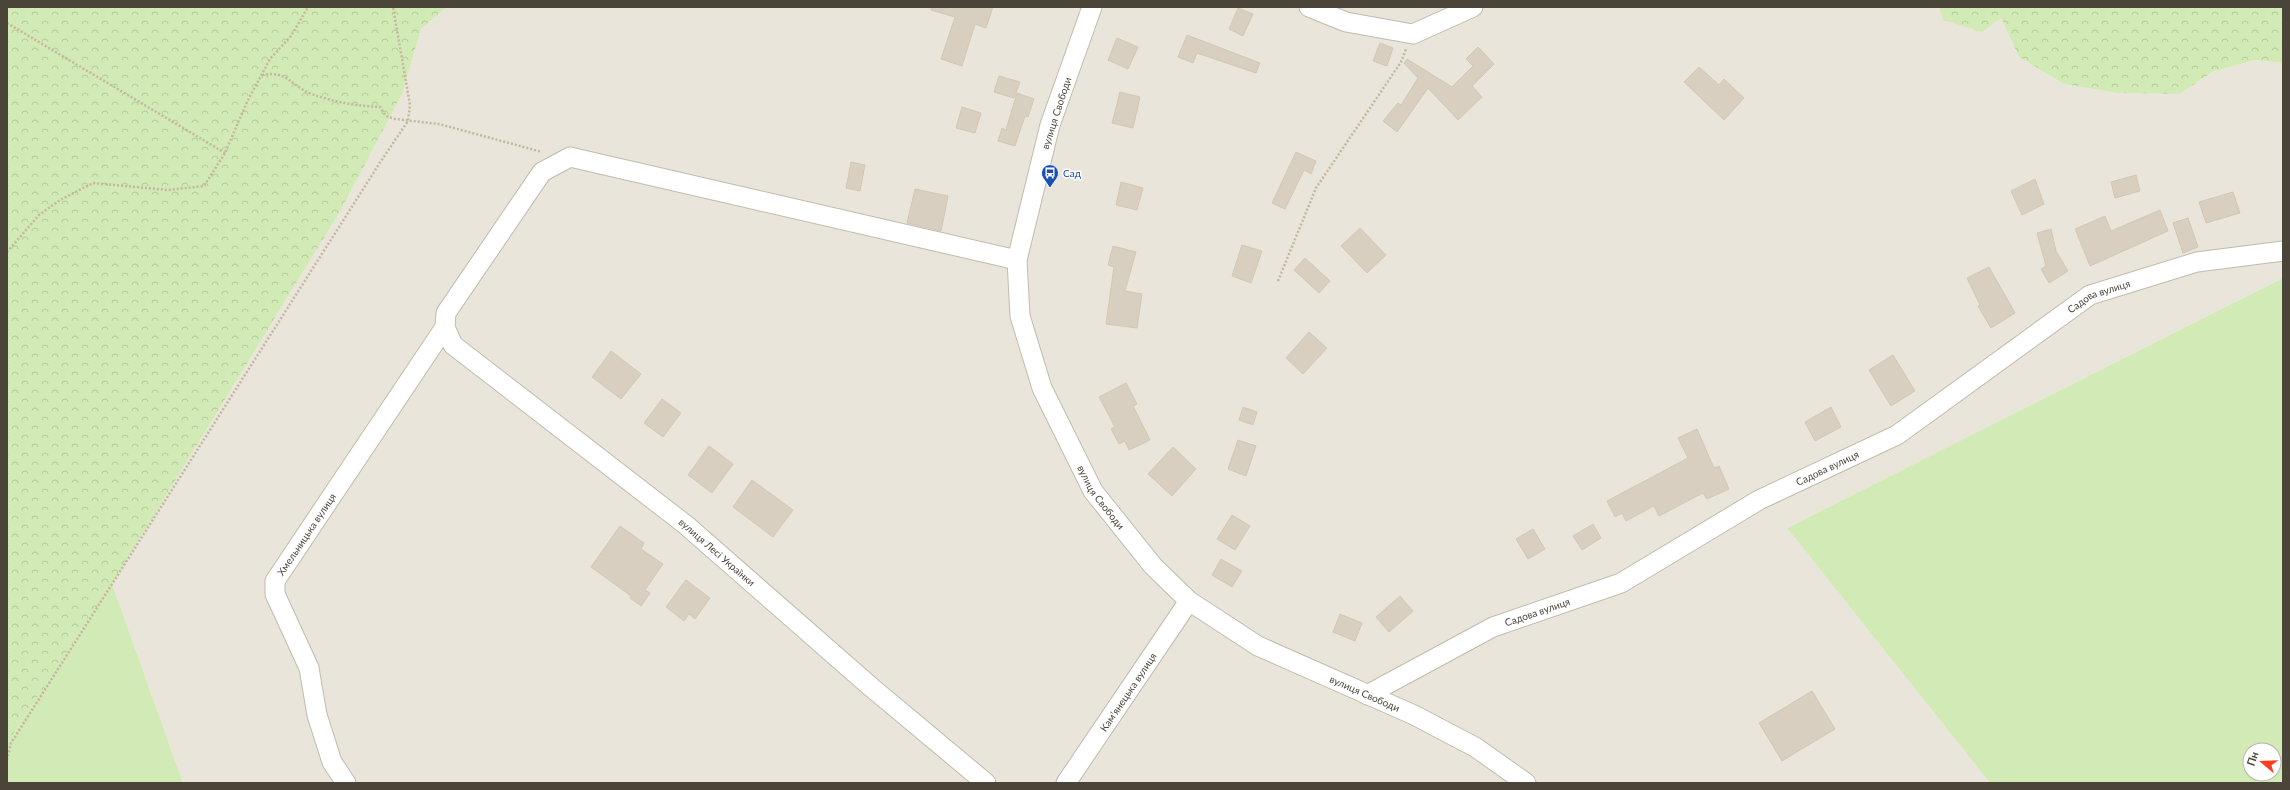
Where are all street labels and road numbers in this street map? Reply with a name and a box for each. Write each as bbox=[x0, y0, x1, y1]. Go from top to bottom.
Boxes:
street label: вулиця Свободи bbox=[1039, 75, 1073, 151]
street label: Садова вулиця bbox=[2065, 277, 2132, 315]
street label: Садова вулиця bbox=[1794, 448, 1861, 488]
street label: вулиця Свободи bbox=[1075, 463, 1127, 532]
street label: Хмельницька вулиця bbox=[274, 491, 338, 578]
street label: вулиця Лесі Українки bbox=[676, 516, 758, 589]
street label: Садова вулиця bbox=[1503, 595, 1572, 629]
street label: Камʼянецька вулиця bbox=[1097, 650, 1159, 734]
street label: вулиця Свободи bbox=[1328, 673, 1402, 714]

